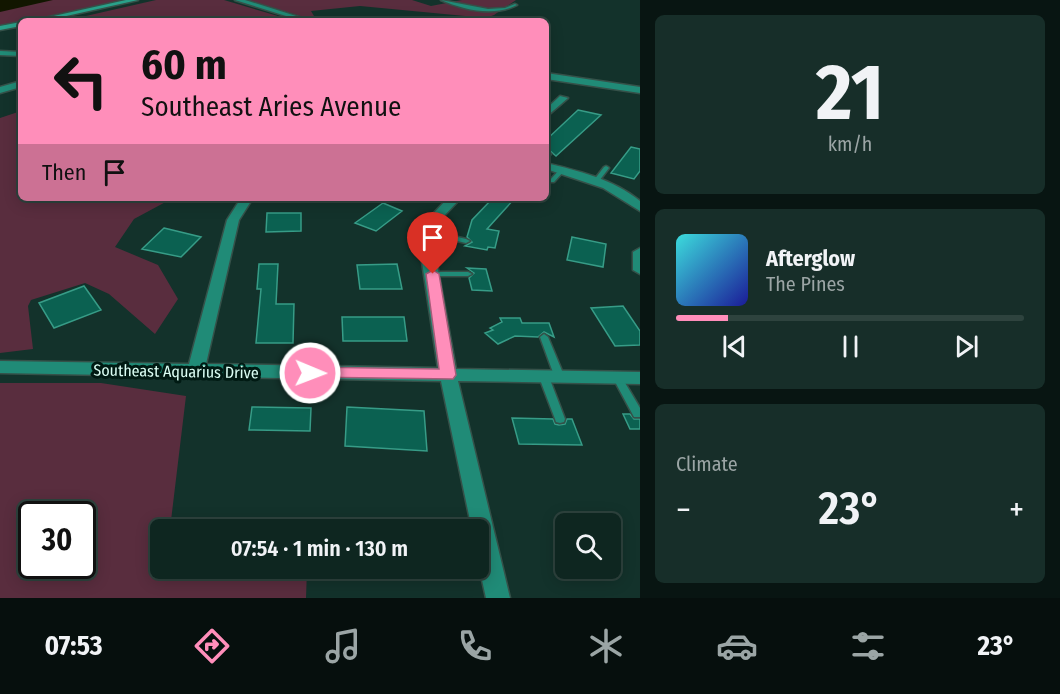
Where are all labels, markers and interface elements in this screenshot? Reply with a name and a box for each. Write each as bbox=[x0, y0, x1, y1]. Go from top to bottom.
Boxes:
text: 60 m bbox=[141, 40, 227, 90]
icon: left bbox=[42, 42, 120, 120]
text: 21 bbox=[816, 46, 884, 140]
text: Southeast Aries Avenue bbox=[141, 91, 401, 123]
text: km/h bbox=[828, 132, 872, 156]
icon: arrive bbox=[98, 156, 131, 189]
text: Then bbox=[42, 159, 86, 186]
pin bbox=[407, 212, 458, 274]
icon: arrive bbox=[416, 221, 449, 254]
text: Afterglow bbox=[766, 245, 855, 272]
text: The Pines bbox=[766, 272, 845, 296]
icon: previous bbox=[718, 330, 751, 363]
icon: pause bbox=[834, 330, 867, 363]
icon: next bbox=[950, 330, 983, 363]
position arrow bbox=[278, 341, 342, 405]
street label: Southeast Aquarius Drive bbox=[93, 361, 259, 382]
text: Climate bbox=[676, 452, 738, 476]
text: 23° bbox=[819, 482, 881, 536]
text: − bbox=[676, 490, 691, 530]
text: + bbox=[1009, 490, 1024, 530]
speed limit sign: 30 bbox=[18, 501, 96, 579]
map controls bbox=[555, 513, 621, 579]
button: search bbox=[555, 513, 621, 579]
text: 07:54 · 1 min · 130 m bbox=[231, 535, 408, 562]
icon: directions bbox=[191, 625, 233, 667]
icon: music bbox=[322, 625, 364, 667]
icon: phone bbox=[454, 625, 496, 667]
icon: climate bbox=[585, 625, 627, 667]
icon: car bbox=[716, 625, 758, 667]
icon: filters bbox=[847, 625, 889, 667]
text: 07:53 bbox=[45, 630, 102, 662]
text: 23° bbox=[978, 630, 1015, 662]

